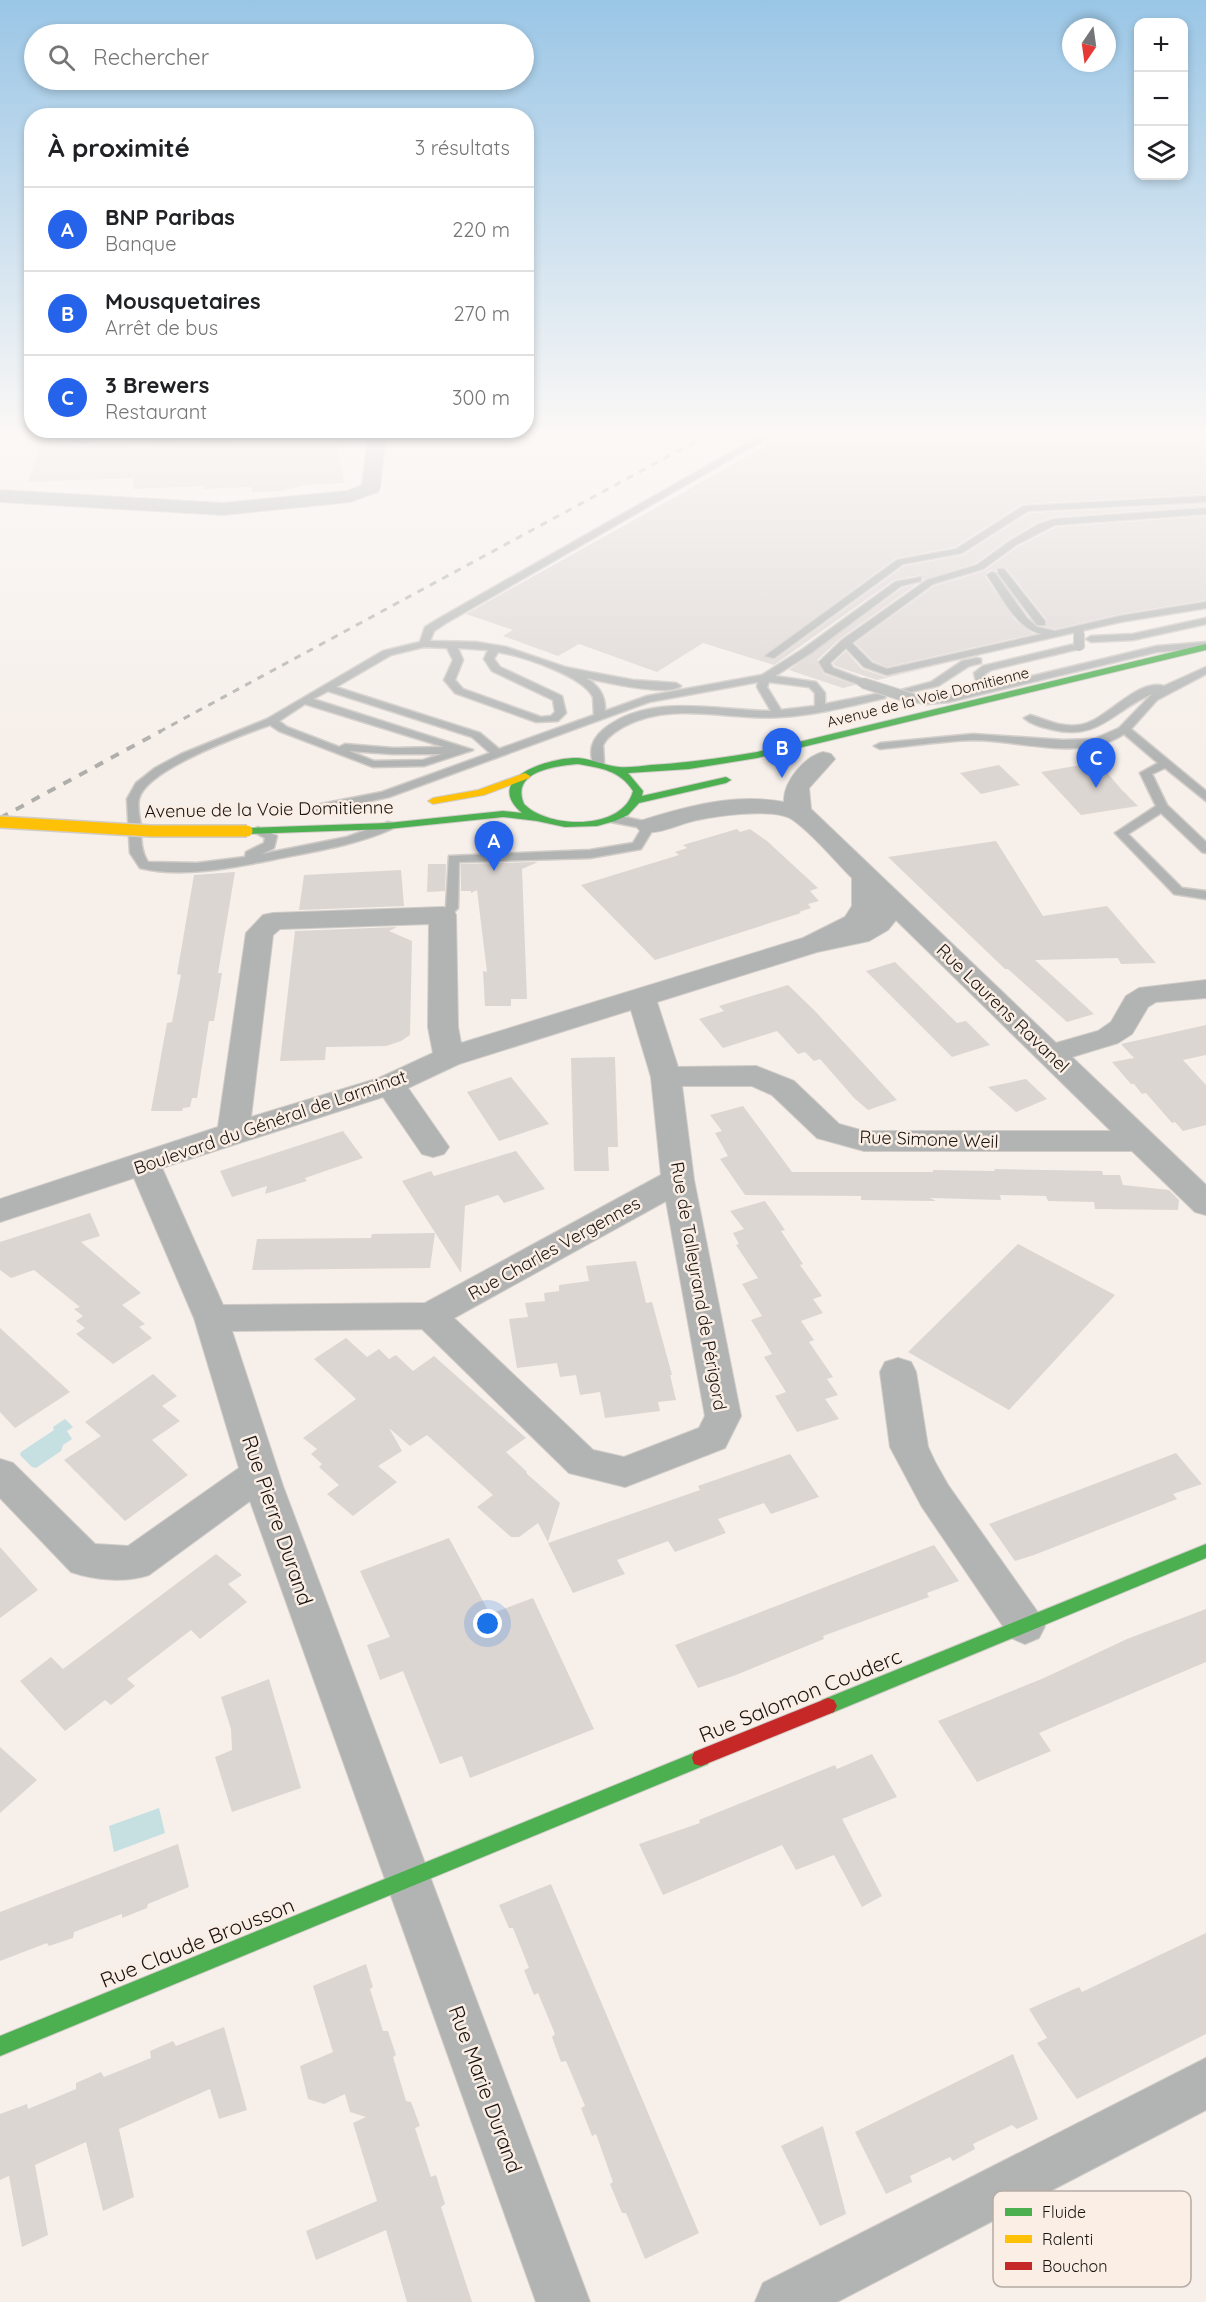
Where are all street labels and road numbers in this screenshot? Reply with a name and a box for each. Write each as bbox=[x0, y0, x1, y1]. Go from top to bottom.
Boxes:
street label: Avenue de la Voie Domitienne bbox=[825, 663, 1031, 731]
street label: Avenue de la Voie Domitienne bbox=[144, 795, 394, 823]
street label: Rue Laurens Ravanel bbox=[932, 939, 1074, 1077]
street label: Boulevard du Général de Larminat bbox=[131, 1064, 409, 1180]
street label: Rue Simone Weil bbox=[859, 1125, 999, 1153]
street label: Rue de Talleyrand de Périgord bbox=[666, 1160, 732, 1412]
street label: Rue Charles Vergennes bbox=[464, 1191, 644, 1305]
street label: Rue Pierre Durand bbox=[237, 1432, 319, 1608]
street label: Rue Salomon Couderc bbox=[695, 1642, 905, 1748]
street label: Rue Claude Brousson bbox=[96, 1891, 298, 1993]
street label: Rue Marie Durand bbox=[444, 2002, 528, 2176]

